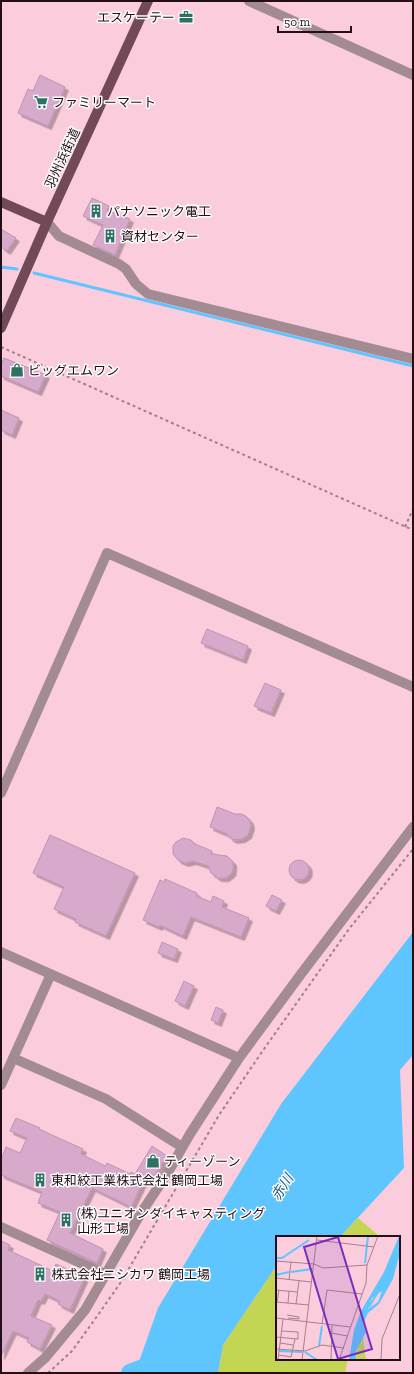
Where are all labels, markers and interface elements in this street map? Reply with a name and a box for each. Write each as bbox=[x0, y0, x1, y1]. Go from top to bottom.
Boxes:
scale bar bbox=[278, 8, 351, 34]
office icon: エスケーテー bbox=[178, 9, 194, 25]
place label: エスケーテー bbox=[97, 10, 175, 25]
text: 50 m bbox=[284, 15, 311, 29]
supermarket icon: ファミリーマート bbox=[33, 94, 49, 110]
place label: ファミリーマート bbox=[52, 95, 156, 110]
street label: 羽州浜街道 bbox=[42, 126, 83, 191]
building icon: パナソニック電工 bbox=[88, 203, 104, 219]
place label: パナソニック電工 bbox=[107, 204, 211, 219]
building icon: 資材センター bbox=[102, 228, 118, 244]
place label: 資材センター bbox=[121, 229, 199, 244]
shop icon: ビッグエムワン bbox=[9, 362, 25, 378]
place label: ビッグエムワン bbox=[28, 363, 119, 378]
shop icon: ティーゾーン bbox=[145, 1153, 161, 1169]
place label: ティーゾーン bbox=[164, 1154, 241, 1169]
water label: 赤川 bbox=[268, 1169, 298, 1204]
building icon: 東和絞工業株式会社 鶴岡工場 bbox=[32, 1172, 48, 1188]
place label: 東和絞工業株式会社 鶴岡工場 bbox=[51, 1173, 223, 1188]
place label: (株)ユニオンダイキャスティング 山形工場 bbox=[77, 1206, 265, 1236]
building icon: (株)ユニオンダイキャスティング 山形工場 bbox=[58, 1212, 74, 1228]
inset map bbox=[276, 1236, 400, 1360]
building icon: 株式会社ニシカワ 鶴岡工場 bbox=[32, 1266, 48, 1282]
place label: 株式会社ニシカワ 鶴岡工場 bbox=[51, 1267, 210, 1282]

